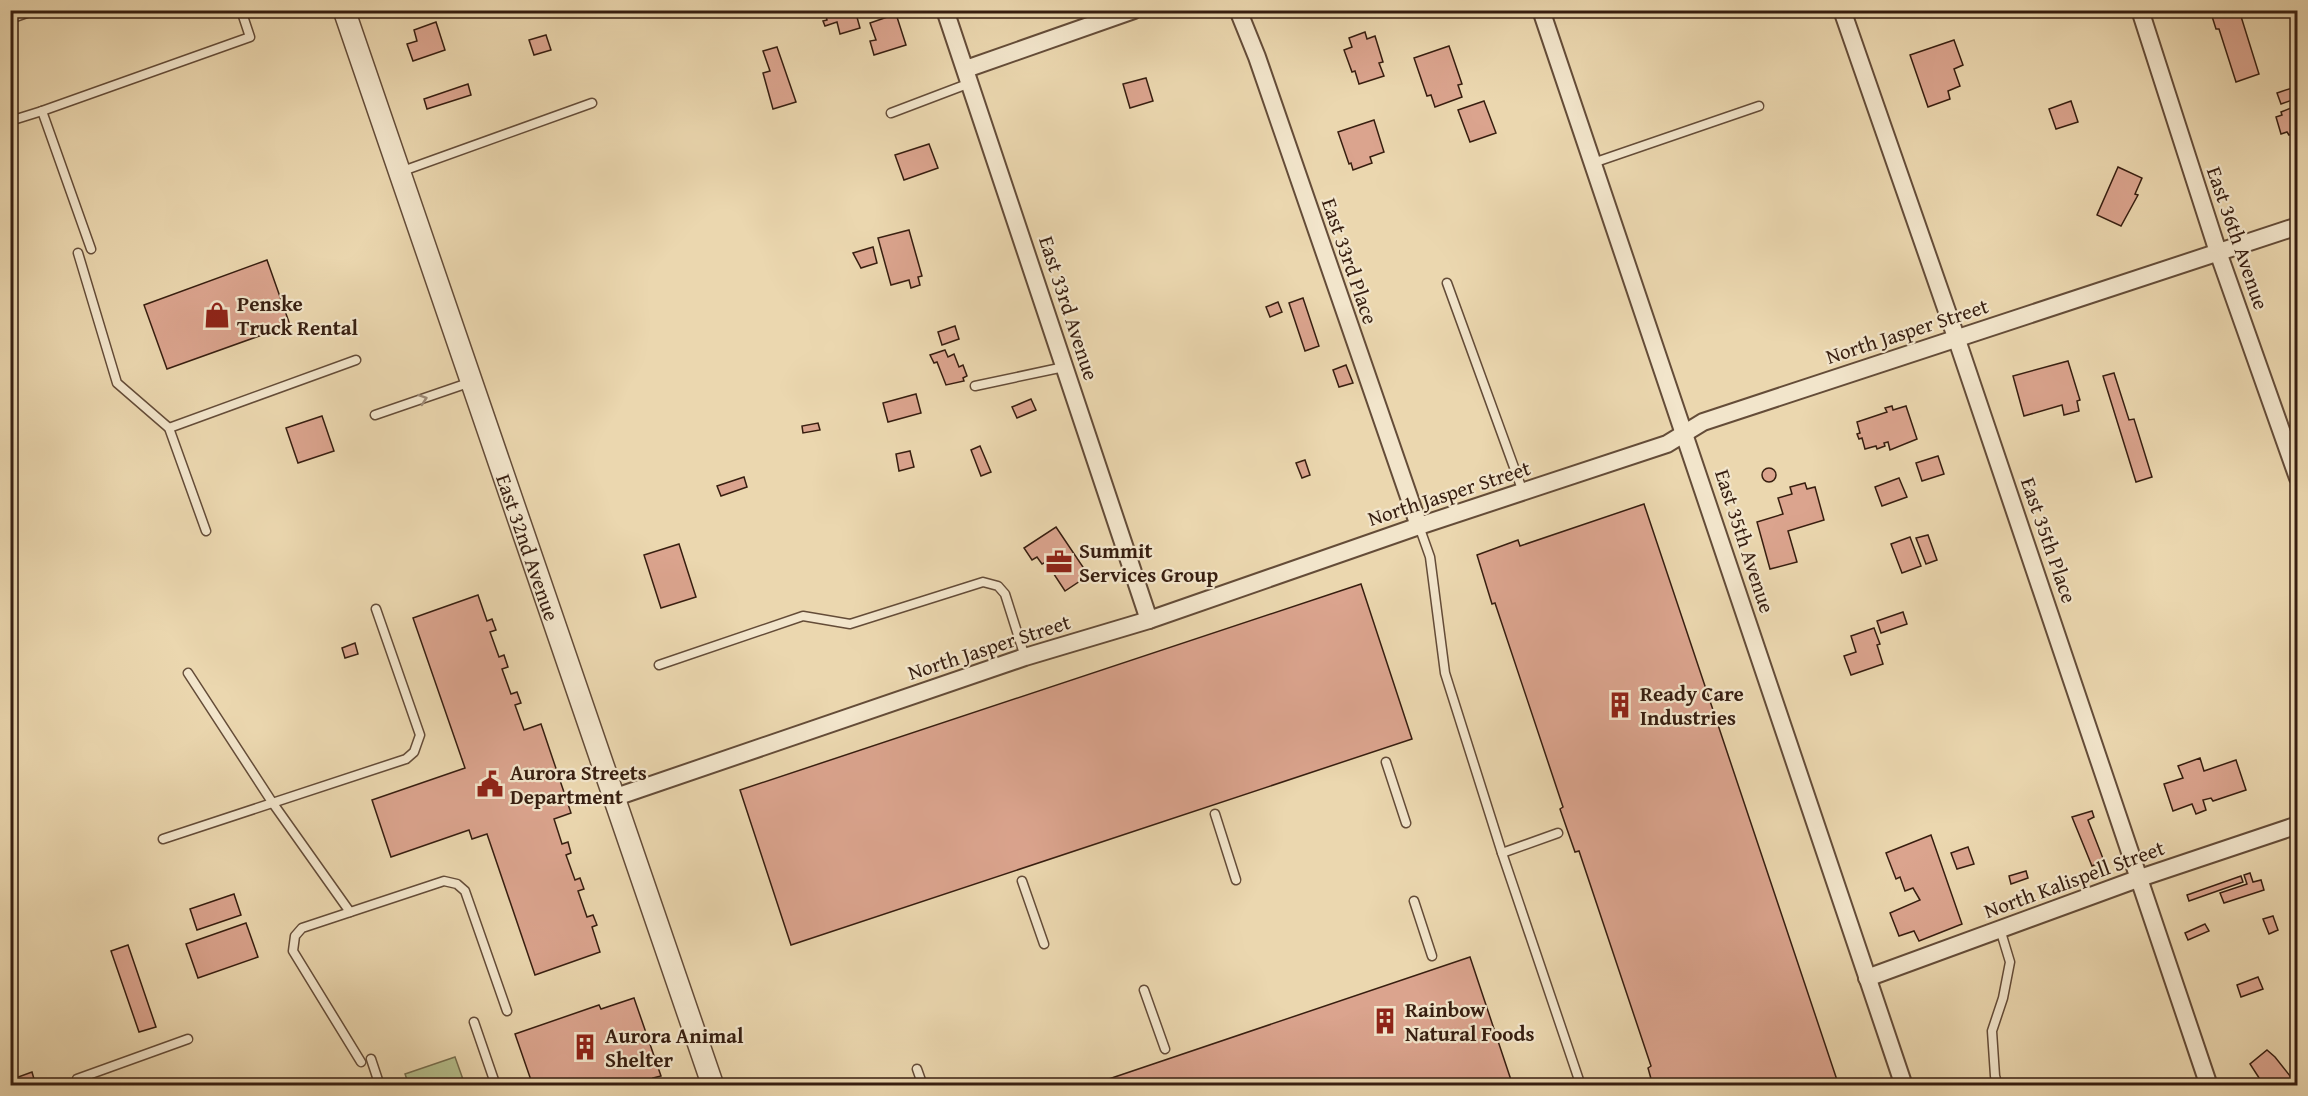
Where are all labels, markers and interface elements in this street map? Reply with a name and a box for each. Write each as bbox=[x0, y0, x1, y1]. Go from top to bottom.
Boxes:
street label: East 36th Avenue bbox=[2199, 162, 2277, 314]
street label: East 33rd Place bbox=[1314, 194, 1386, 328]
street label: East 33rd Avenue bbox=[1031, 232, 1107, 384]
place label: Penske Truck Rental bbox=[237, 288, 358, 343]
street label: North Jasper Street bbox=[1822, 290, 1993, 372]
shop icon: Penske Truck Rental bbox=[202, 300, 232, 330]
one-way arrow bbox=[417, 393, 428, 406]
street label: North Jasper Street bbox=[1364, 452, 1535, 534]
street label: East 35th Avenue bbox=[1707, 465, 1783, 617]
street label: East 32nd Avenue bbox=[489, 470, 568, 625]
street label: East 35th Place bbox=[2013, 473, 2085, 607]
place label: Summit Services Group bbox=[1079, 535, 1218, 590]
office icon: Summit Services Group bbox=[1044, 547, 1074, 577]
street label: North Jasper Street bbox=[904, 606, 1075, 688]
place label: Ready Care Industries bbox=[1640, 678, 1744, 733]
building icon: Ready Care Industries bbox=[1605, 690, 1635, 720]
place label: Aurora Streets Department bbox=[510, 757, 647, 812]
public building icon: Aurora Streets Department bbox=[475, 769, 505, 799]
street label: North Kalispell Street bbox=[1979, 832, 2169, 926]
place label: Rainbow Natural Foods bbox=[1405, 994, 1535, 1049]
building icon: Rainbow Natural Foods bbox=[1370, 1006, 1400, 1036]
place label: Aurora Animal Shelter bbox=[605, 1020, 744, 1075]
building icon: Aurora Animal Shelter bbox=[570, 1032, 600, 1062]

